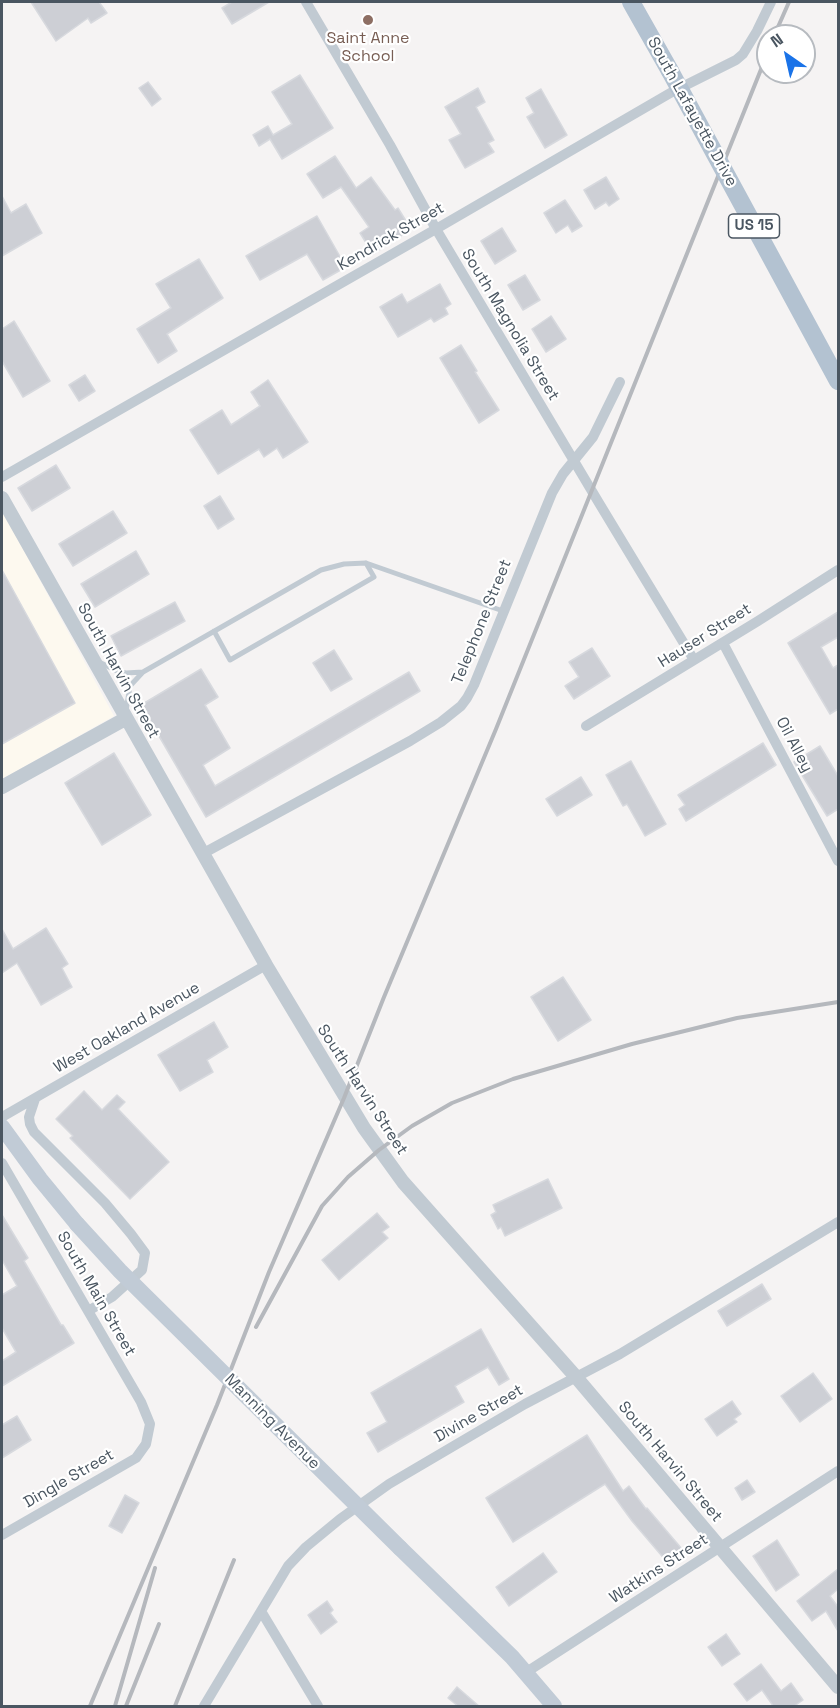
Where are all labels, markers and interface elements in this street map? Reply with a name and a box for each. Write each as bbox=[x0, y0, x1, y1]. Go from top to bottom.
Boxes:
marker: Saint Anne School bbox=[361, 13, 375, 27]
north arrow bbox=[756, 24, 816, 84]
place label: Saint Anne School bbox=[326, 29, 410, 67]
text: N bbox=[766, 29, 787, 52]
street label: South Lafayette Drive bbox=[643, 34, 741, 190]
street label: Kendrick Street bbox=[334, 199, 448, 275]
road number: US 15 bbox=[728, 214, 780, 238]
street label: South Magnolia Street bbox=[457, 246, 563, 404]
street label: Telephone Street bbox=[448, 557, 516, 687]
street label: South Harvin Street bbox=[73, 600, 163, 742]
street label: Hauser Street bbox=[655, 600, 755, 672]
street label: Oil Alley bbox=[771, 714, 817, 776]
street label: West Oakland Avenue bbox=[51, 978, 203, 1078]
street label: South Harvin Street bbox=[313, 1021, 411, 1159]
street label: South Main Street bbox=[53, 1228, 139, 1360]
street label: Manning Avenue bbox=[220, 1370, 324, 1474]
street label: Divine Street bbox=[431, 1381, 527, 1447]
street label: South Harvin Street bbox=[614, 1398, 726, 1526]
street label: Dingle Street bbox=[20, 1445, 118, 1513]
street label: Watkins Street bbox=[606, 1530, 712, 1608]

